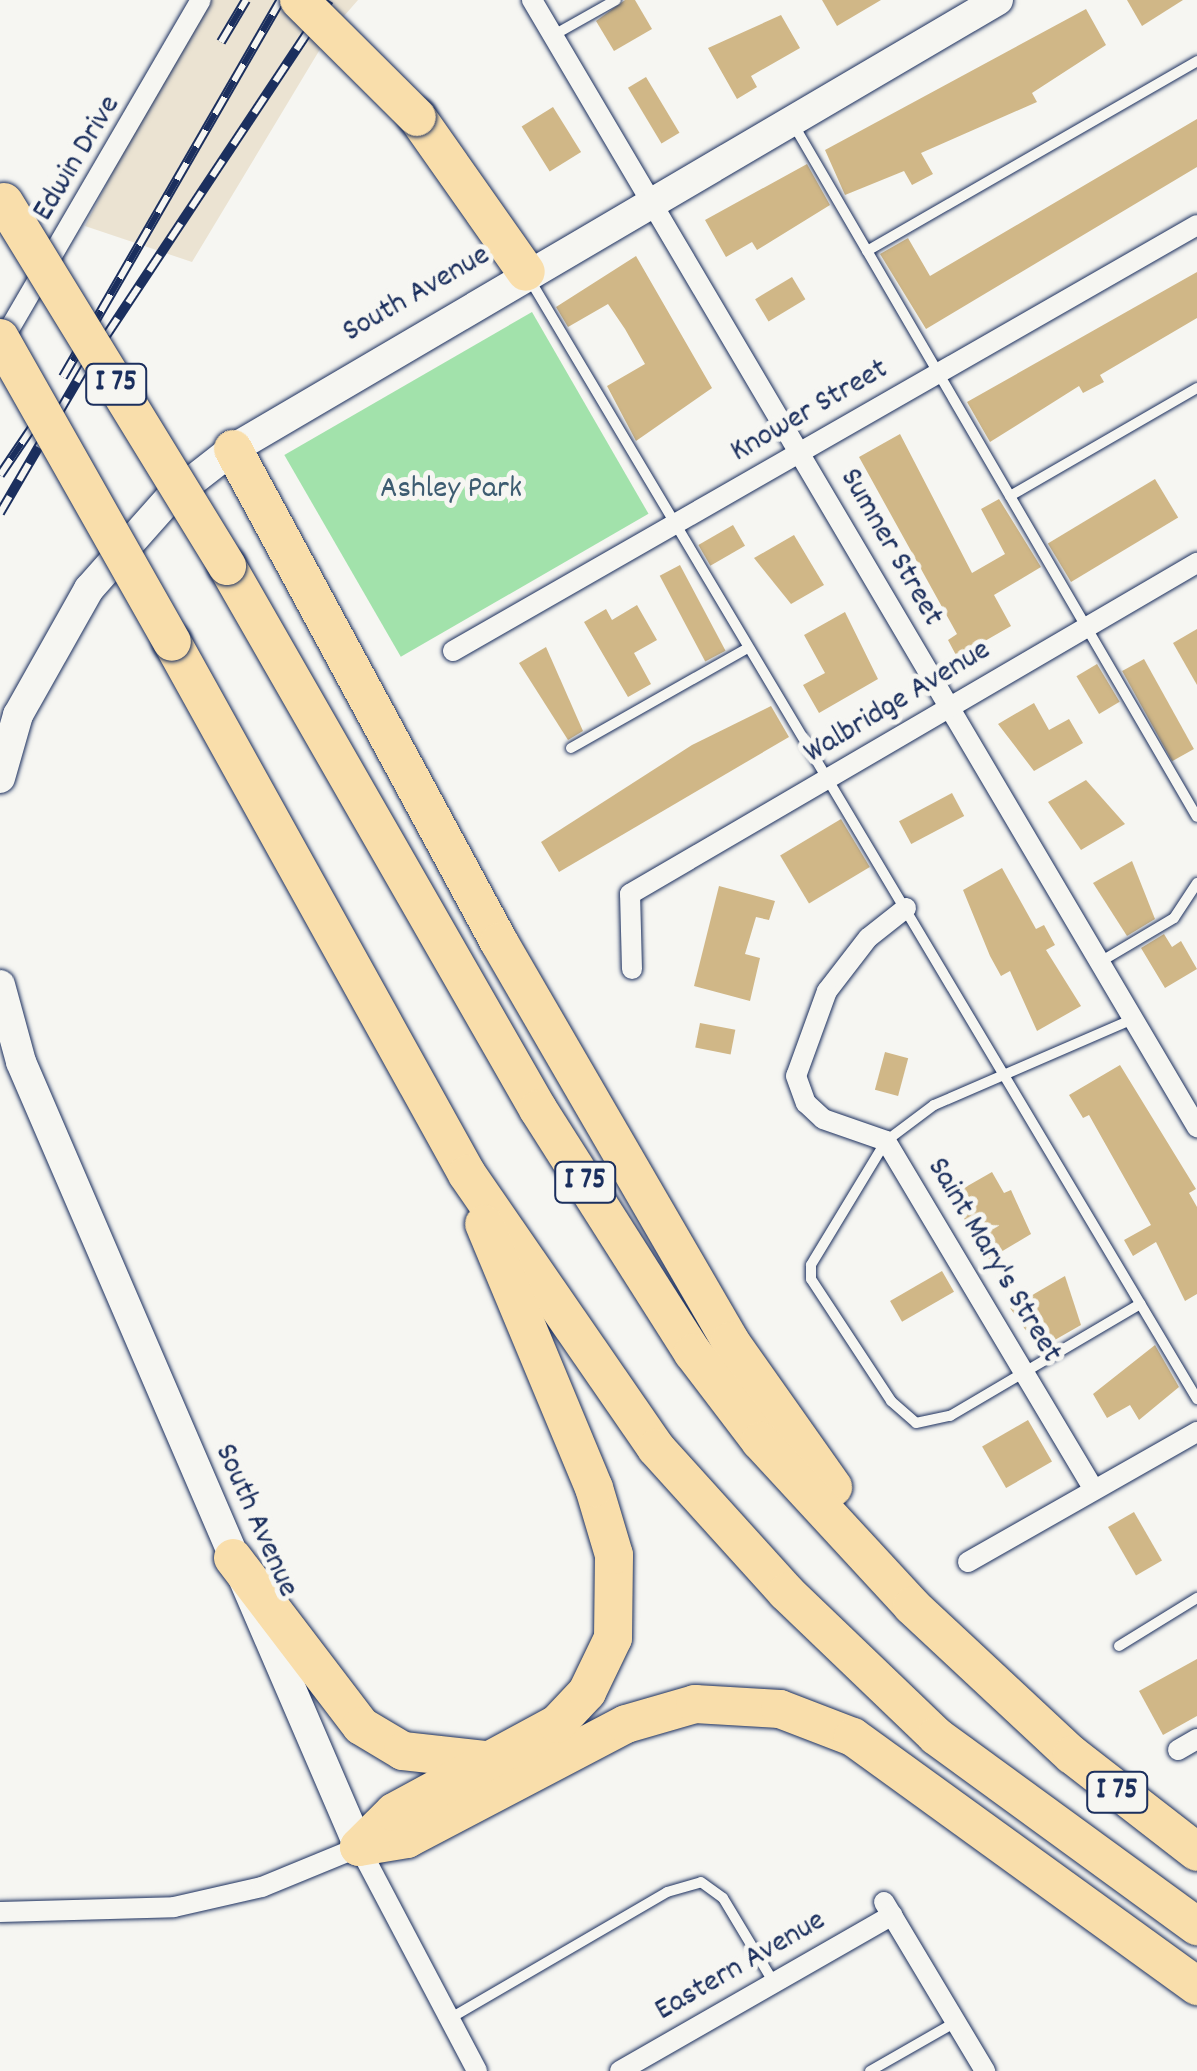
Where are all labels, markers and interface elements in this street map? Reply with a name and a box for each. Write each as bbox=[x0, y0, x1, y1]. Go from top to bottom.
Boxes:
street label: Edwin Drive bbox=[26, 89, 130, 229]
street label: South Avenue bbox=[337, 238, 497, 352]
street label: Knower Street bbox=[724, 352, 896, 472]
road number: I 75 bbox=[84, 359, 148, 409]
street label: Sumner Street bbox=[829, 462, 951, 634]
park label: Ashley Park bbox=[380, 471, 522, 509]
street label: Walbridge Avenue bbox=[798, 632, 998, 774]
street label: Saint Mary's Street bbox=[917, 1152, 1069, 1370]
road number: I 75 bbox=[552, 1157, 618, 1207]
street label: South Avenue bbox=[204, 1439, 306, 1603]
road number: I 75 bbox=[1084, 1767, 1150, 1817]
street label: Eastern Avenue bbox=[649, 1903, 833, 2031]

